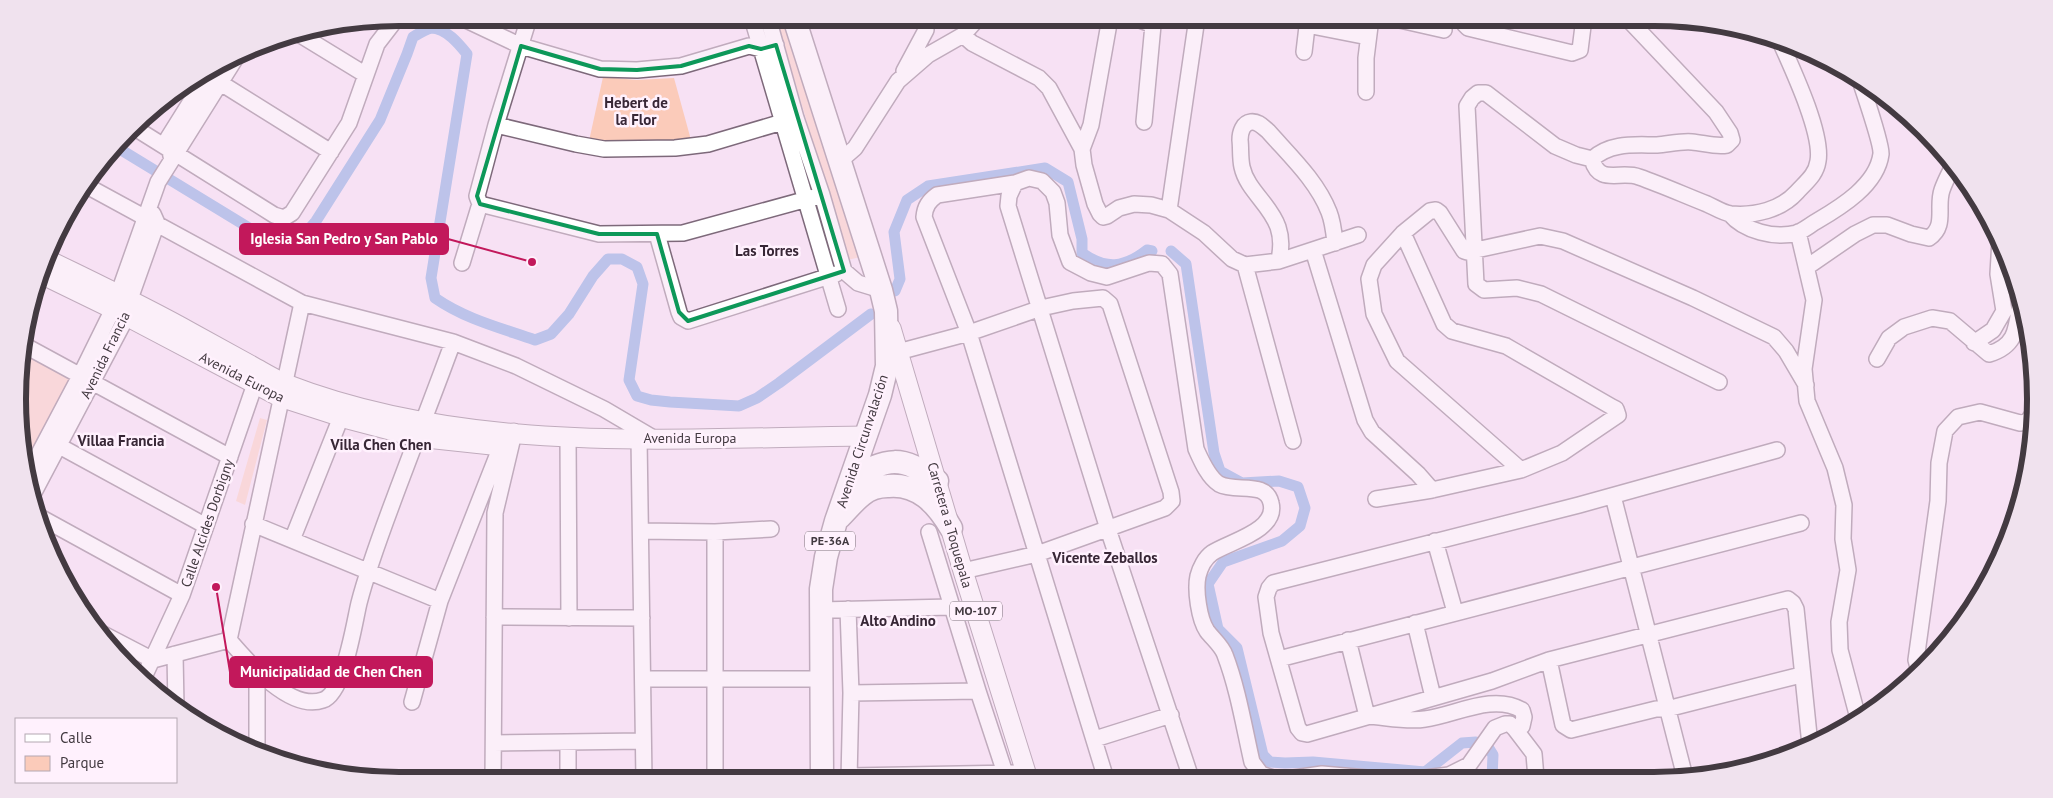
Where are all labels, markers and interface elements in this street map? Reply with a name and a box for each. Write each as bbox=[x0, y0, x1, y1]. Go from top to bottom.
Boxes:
district label: Hebert de la Flor bbox=[604, 93, 668, 129]
callout: Iglesia San Pedro y San Pablo bbox=[240, 224, 448, 254]
text: Iglesia San Pedro y San Pablo bbox=[250, 229, 438, 248]
district label: Las Torres bbox=[735, 241, 799, 260]
street label: Avenida Francia bbox=[76, 308, 134, 401]
street label: Avenida Europa bbox=[197, 348, 288, 406]
street label: Avenida Circunvalación bbox=[832, 372, 892, 510]
street label: Avenida Europa bbox=[644, 429, 736, 447]
district label: Villaa Francia bbox=[76, 431, 165, 450]
district label: Villa Chen Chen bbox=[329, 435, 432, 454]
street label: Calle Alcides Dorbigny bbox=[177, 456, 238, 589]
street label: Carretera a Toquepala bbox=[923, 460, 977, 590]
road number: PE-36A bbox=[805, 532, 855, 550]
district label: Vicente Zeballos bbox=[1051, 548, 1158, 567]
road number: MO-107 bbox=[950, 602, 1002, 620]
district label: Alto Andino bbox=[860, 611, 936, 630]
callout: Municipalidad de Chen Chen bbox=[230, 657, 432, 687]
text: Municipalidad de Chen Chen bbox=[240, 662, 422, 681]
legend bbox=[15, 718, 178, 783]
text: Calle bbox=[60, 728, 92, 747]
text: Parque bbox=[60, 753, 104, 772]

